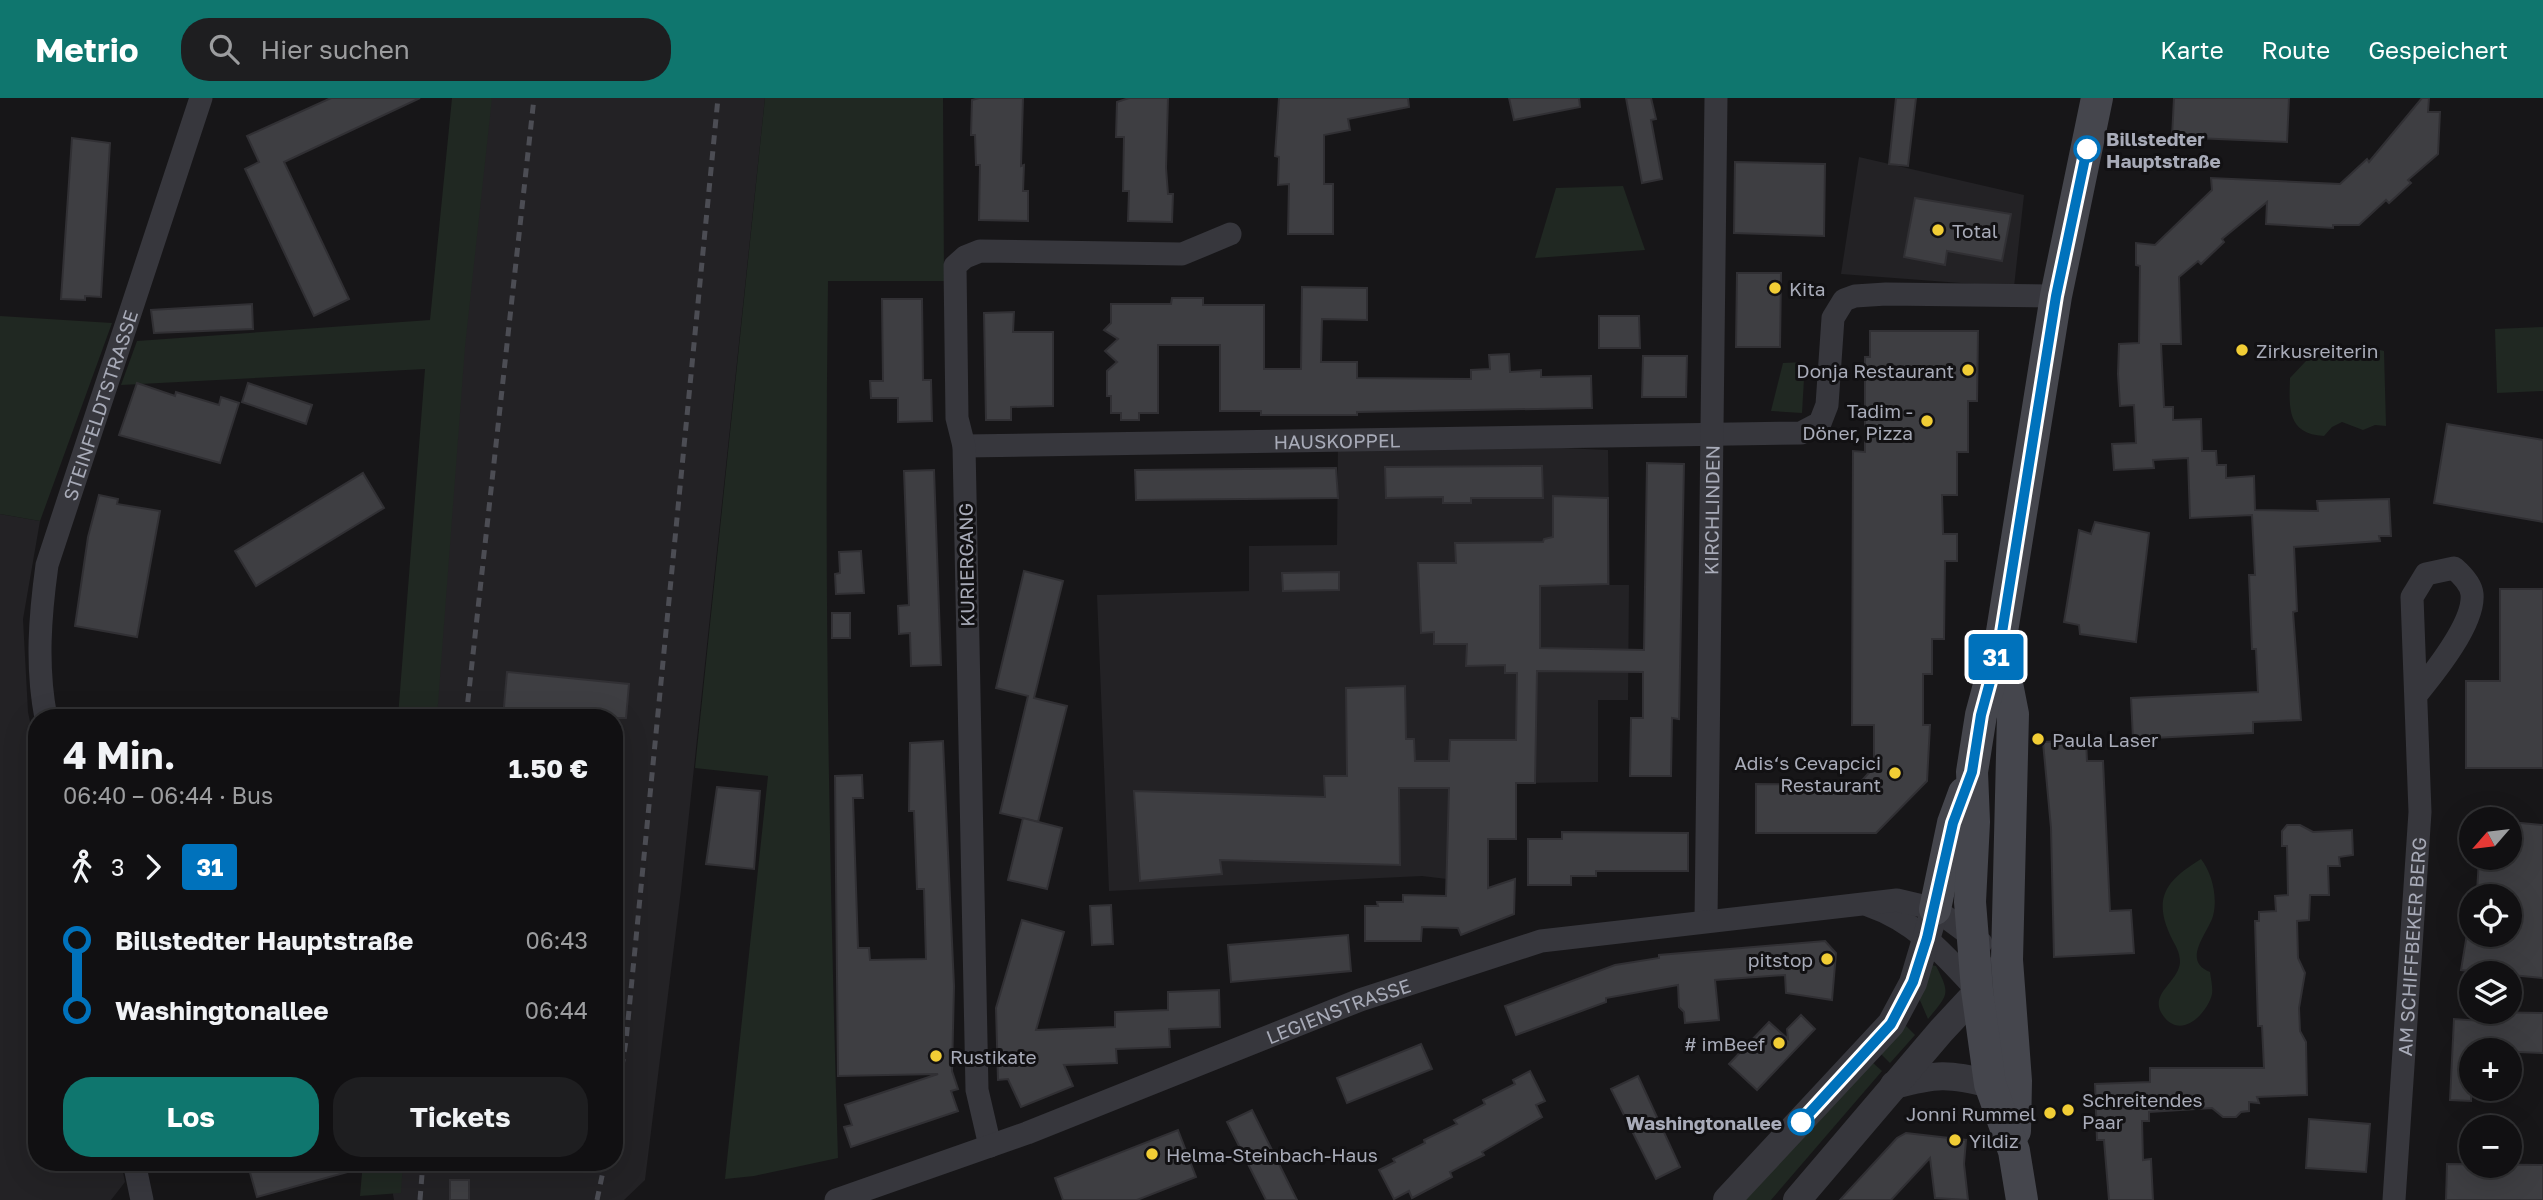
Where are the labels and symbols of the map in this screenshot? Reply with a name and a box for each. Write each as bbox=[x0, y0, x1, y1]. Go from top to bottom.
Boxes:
place label: Billstedter Hauptstraße bbox=[2106, 127, 2221, 172]
marker: Billstedter Hauptstraße bbox=[2074, 136, 2100, 162]
place label: Total bbox=[1952, 219, 1998, 242]
marker: Total bbox=[1930, 222, 1946, 238]
place label: Kita bbox=[1789, 277, 1826, 300]
marker: Kita bbox=[1767, 280, 1783, 296]
street label: STEINFELDTSTRASSE bbox=[58, 307, 142, 503]
place label: Zirkusreiterin bbox=[2256, 339, 2378, 362]
marker: Zirkusreiterin bbox=[2234, 342, 2250, 358]
place label: Donja Restaurant bbox=[1796, 359, 1954, 382]
marker: Donja Restaurant bbox=[1960, 362, 1976, 378]
place label: Tadim - Döner, Pizza bbox=[1802, 399, 1913, 444]
marker: Tadim - Döner, Pizza bbox=[1919, 413, 1935, 429]
street label: HAUSKOPPEL bbox=[1273, 428, 1401, 453]
street label: KIRCHLINDEN bbox=[1699, 445, 1723, 575]
street label: KURIERGANG bbox=[953, 503, 979, 627]
line badge: 31 bbox=[1965, 634, 2028, 680]
place label: Paula Laser bbox=[2052, 728, 2159, 751]
marker: Paula Laser bbox=[2030, 731, 2046, 747]
place label: Adis‘s Cevapcici Restaurant bbox=[1734, 751, 1881, 796]
marker: Adis‘s Cevapcici Restaurant bbox=[1887, 765, 1903, 781]
north arrow bbox=[2459, 807, 2522, 870]
street label: AM SCHIFFBEKER BERG bbox=[2392, 836, 2430, 1057]
place label: pitstop bbox=[1748, 948, 1813, 971]
marker: pitstop bbox=[1819, 951, 1835, 967]
street label: LEGIENSTRASSE bbox=[1262, 973, 1413, 1048]
place label: # imBeef bbox=[1684, 1032, 1765, 1055]
marker: # imBeef bbox=[1771, 1035, 1787, 1051]
place label: Rustikate bbox=[950, 1045, 1037, 1068]
marker: Rustikate bbox=[928, 1048, 944, 1064]
place label: Schreitendes Paar bbox=[2082, 1088, 2203, 1133]
place label: Jonni Rummel bbox=[1906, 1102, 2036, 1125]
marker: Schreitendes Paar bbox=[2060, 1102, 2076, 1118]
marker: Jonni Rummel bbox=[2042, 1105, 2058, 1121]
marker: Washingtonallee bbox=[1788, 1109, 1814, 1135]
place label: Washingtonallee bbox=[1626, 1111, 1782, 1134]
place label: Yildiz bbox=[1969, 1129, 2019, 1152]
marker: Yildiz bbox=[1947, 1132, 1963, 1148]
place label: Helma-Steinbach-Haus bbox=[1166, 1143, 1378, 1166]
marker: Helma-Steinbach-Haus bbox=[1144, 1146, 1160, 1162]

